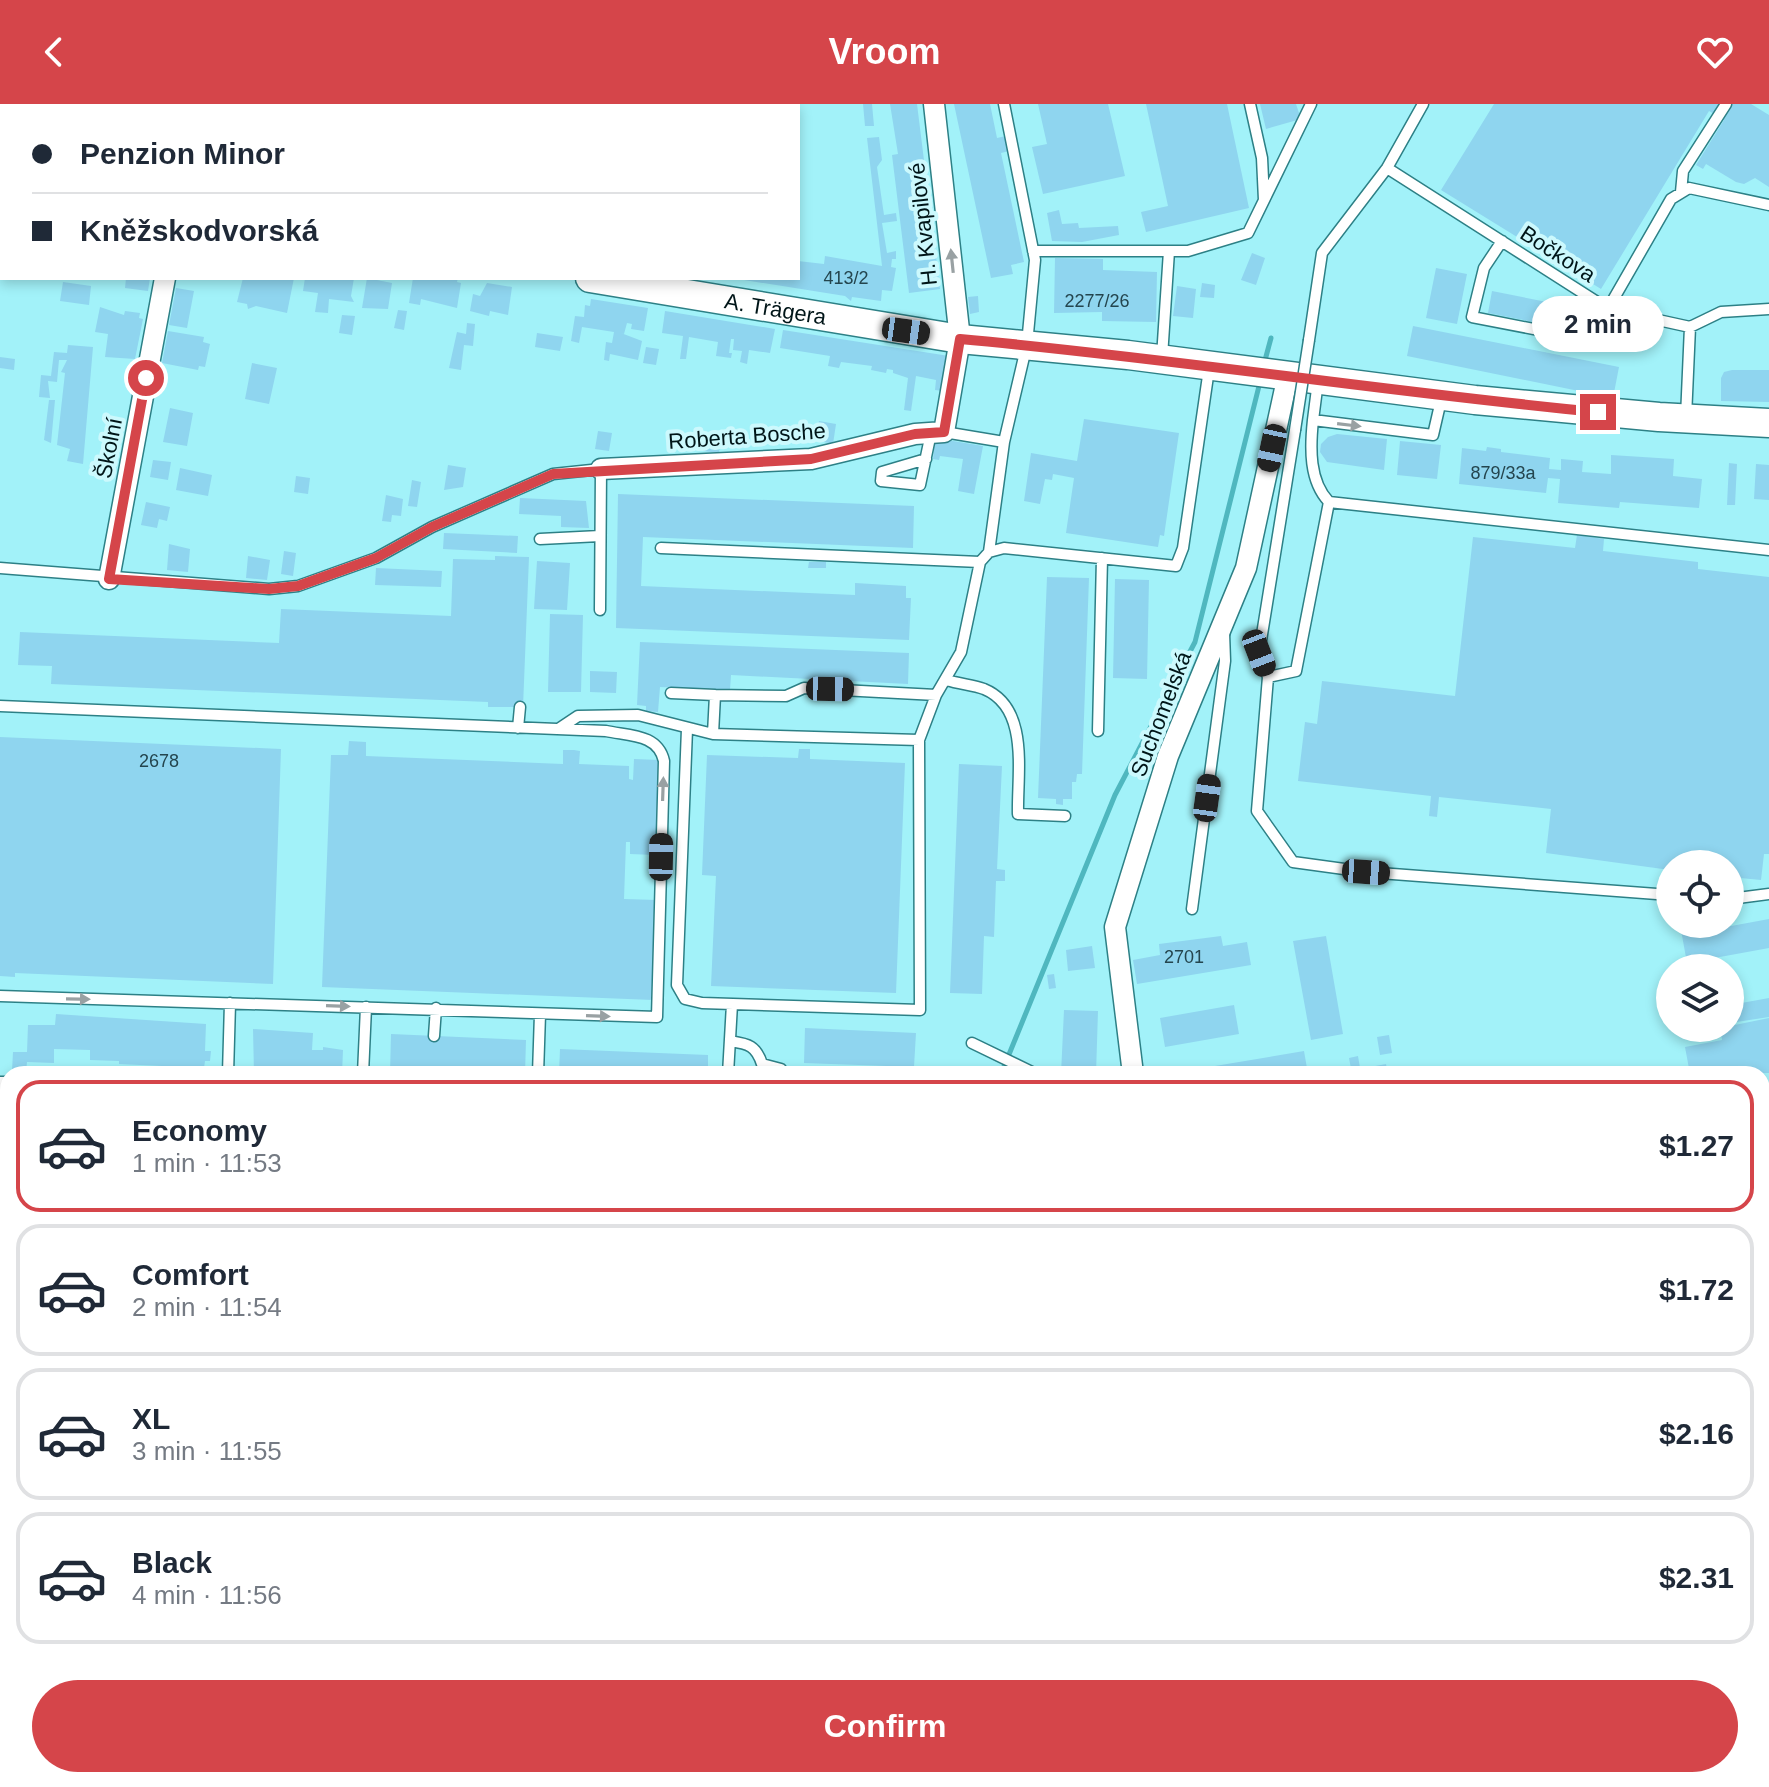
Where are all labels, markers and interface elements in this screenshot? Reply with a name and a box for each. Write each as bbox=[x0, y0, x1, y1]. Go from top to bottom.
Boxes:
icon: back bbox=[32, 30, 76, 74]
icon: heart bbox=[1693, 30, 1737, 74]
text: Vroom bbox=[828, 31, 941, 72]
text: Penzion Minor bbox=[80, 137, 285, 170]
street label: H. Kvapilové bbox=[904, 161, 942, 287]
text: Kněžskodvorská bbox=[80, 214, 318, 247]
street label: Bočkova bbox=[1516, 221, 1601, 288]
one-way arrow bbox=[945, 249, 958, 274]
house number: 413/2 bbox=[823, 268, 869, 288]
street label: A. Trägera bbox=[723, 288, 829, 329]
house number: 2277/26 bbox=[1064, 291, 1130, 311]
callout: 2 min bbox=[1532, 296, 1664, 352]
text: 2 min bbox=[1564, 309, 1632, 339]
car bbox=[881, 316, 931, 346]
route start bbox=[128, 360, 164, 396]
route end bbox=[1580, 394, 1616, 430]
street label: Školní bbox=[91, 416, 127, 480]
street label: Roberta Bosche bbox=[667, 418, 827, 454]
one-way arrow bbox=[1337, 418, 1362, 431]
car bbox=[1255, 422, 1289, 474]
house number: 879/33a bbox=[1470, 463, 1537, 483]
car bbox=[1239, 626, 1279, 680]
street label: Suchomelská bbox=[1126, 647, 1197, 780]
car bbox=[806, 677, 854, 701]
house number: 2678 bbox=[139, 751, 179, 771]
car bbox=[1192, 773, 1222, 823]
one-way arrow bbox=[657, 776, 670, 801]
car bbox=[649, 833, 673, 881]
map controls bbox=[1656, 850, 1744, 1042]
button: locate bbox=[1656, 850, 1744, 938]
car bbox=[1341, 858, 1391, 886]
house number: 2701 bbox=[1164, 947, 1204, 967]
button: layers bbox=[1656, 954, 1744, 1042]
one-way arrow bbox=[66, 993, 91, 1005]
one-way arrow bbox=[326, 999, 351, 1012]
one-way arrow bbox=[586, 1009, 611, 1022]
icon: car bbox=[36, 1110, 108, 1182]
text: Economy bbox=[132, 1114, 267, 1147]
text: $1.27 bbox=[1659, 1129, 1734, 1162]
text: 1 min · 11:53 bbox=[132, 1148, 282, 1178]
icon: car bbox=[36, 1254, 108, 1326]
text: Comfort bbox=[132, 1258, 249, 1291]
text: $1.72 bbox=[1659, 1273, 1734, 1306]
text: 2 min · 11:54 bbox=[132, 1292, 282, 1322]
icon: car bbox=[36, 1398, 108, 1470]
text: XL bbox=[132, 1402, 170, 1435]
text: $2.16 bbox=[1659, 1417, 1734, 1450]
text: 3 min · 11:55 bbox=[132, 1436, 282, 1466]
icon: car bbox=[36, 1542, 108, 1614]
text: Black bbox=[132, 1546, 212, 1579]
text: $2.31 bbox=[1659, 1561, 1734, 1594]
text: 4 min · 11:56 bbox=[132, 1580, 282, 1610]
button: Confirm bbox=[32, 1680, 1738, 1772]

